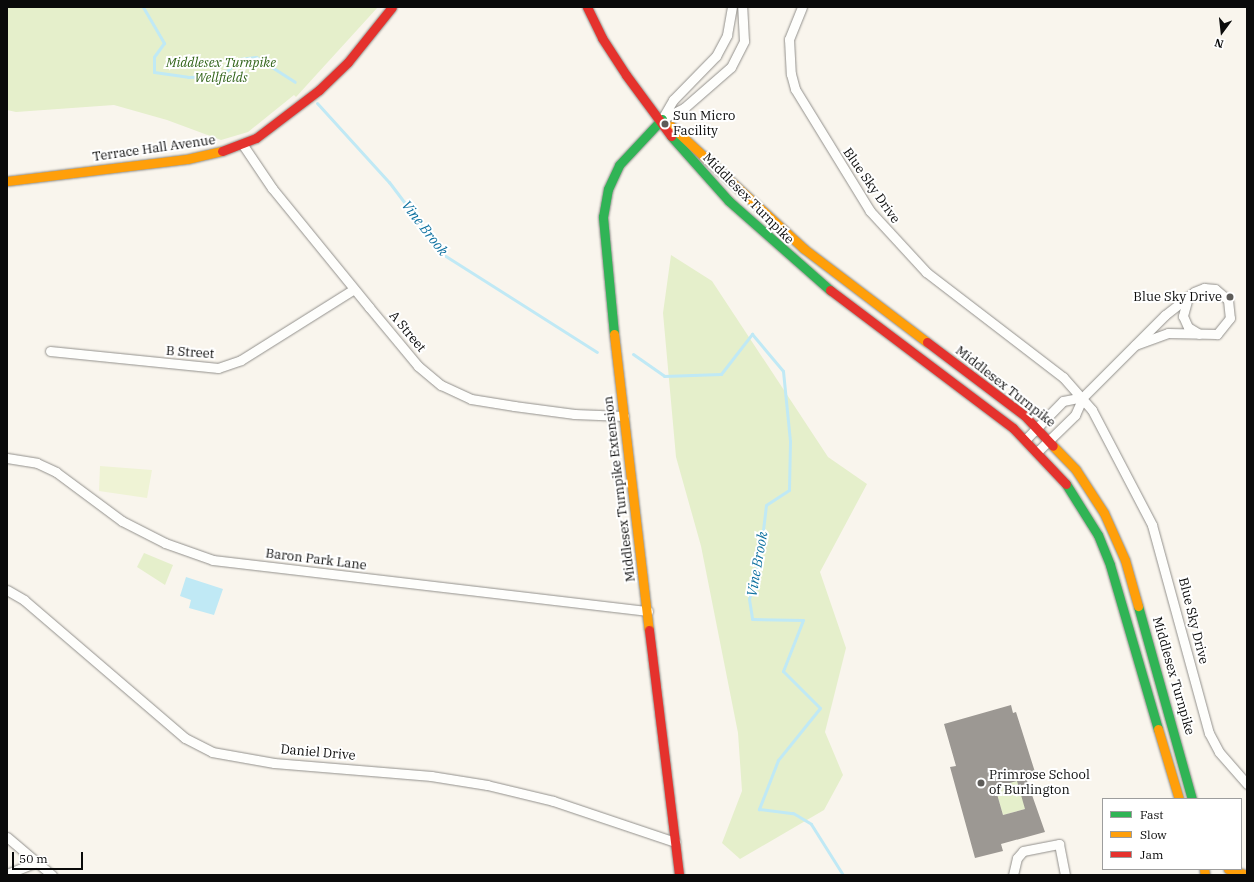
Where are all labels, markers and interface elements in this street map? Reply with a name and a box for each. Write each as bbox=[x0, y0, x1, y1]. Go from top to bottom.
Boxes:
north arrow bbox=[1202, 12, 1242, 52]
text: N bbox=[1213, 36, 1225, 51]
park label: Middlesex Turnpike Wellfields bbox=[166, 56, 276, 87]
place label: Sun Micro Facility bbox=[673, 109, 735, 140]
marker: Sun Micro Facility bbox=[660, 119, 670, 129]
street label: Terrace Hall Avenue bbox=[92, 133, 216, 165]
street label: Blue Sky Drive bbox=[839, 145, 903, 227]
street label: Middlesex Turnpike bbox=[699, 150, 797, 248]
water label: Vine Brook bbox=[398, 197, 452, 259]
place label: Blue Sky Drive bbox=[1133, 289, 1222, 305]
marker: Blue Sky Drive bbox=[1225, 292, 1235, 302]
street label: A Street bbox=[385, 308, 429, 356]
street label: Middlesex Turnpike bbox=[952, 343, 1058, 431]
street label: B Street bbox=[165, 344, 215, 362]
street label: Middlesex Turnpike Extension bbox=[601, 395, 639, 583]
water label: Vine Brook bbox=[743, 530, 771, 598]
street label: Baron Park Lane bbox=[265, 546, 367, 574]
street label: Blue Sky Drive bbox=[1175, 576, 1211, 666]
street label: Middlesex Turnpike bbox=[1149, 615, 1197, 737]
street label: Daniel Drive bbox=[280, 742, 356, 764]
place label: Primrose School of Burlington bbox=[989, 768, 1090, 799]
marker: Primrose School of Burlington bbox=[976, 778, 986, 788]
legend bbox=[1102, 798, 1242, 870]
text: Fast bbox=[1140, 807, 1164, 822]
text: Slow bbox=[1140, 827, 1167, 842]
scale bar bbox=[14, 844, 85, 870]
text: Jam bbox=[1140, 847, 1163, 862]
text: 50 m bbox=[19, 851, 48, 866]

